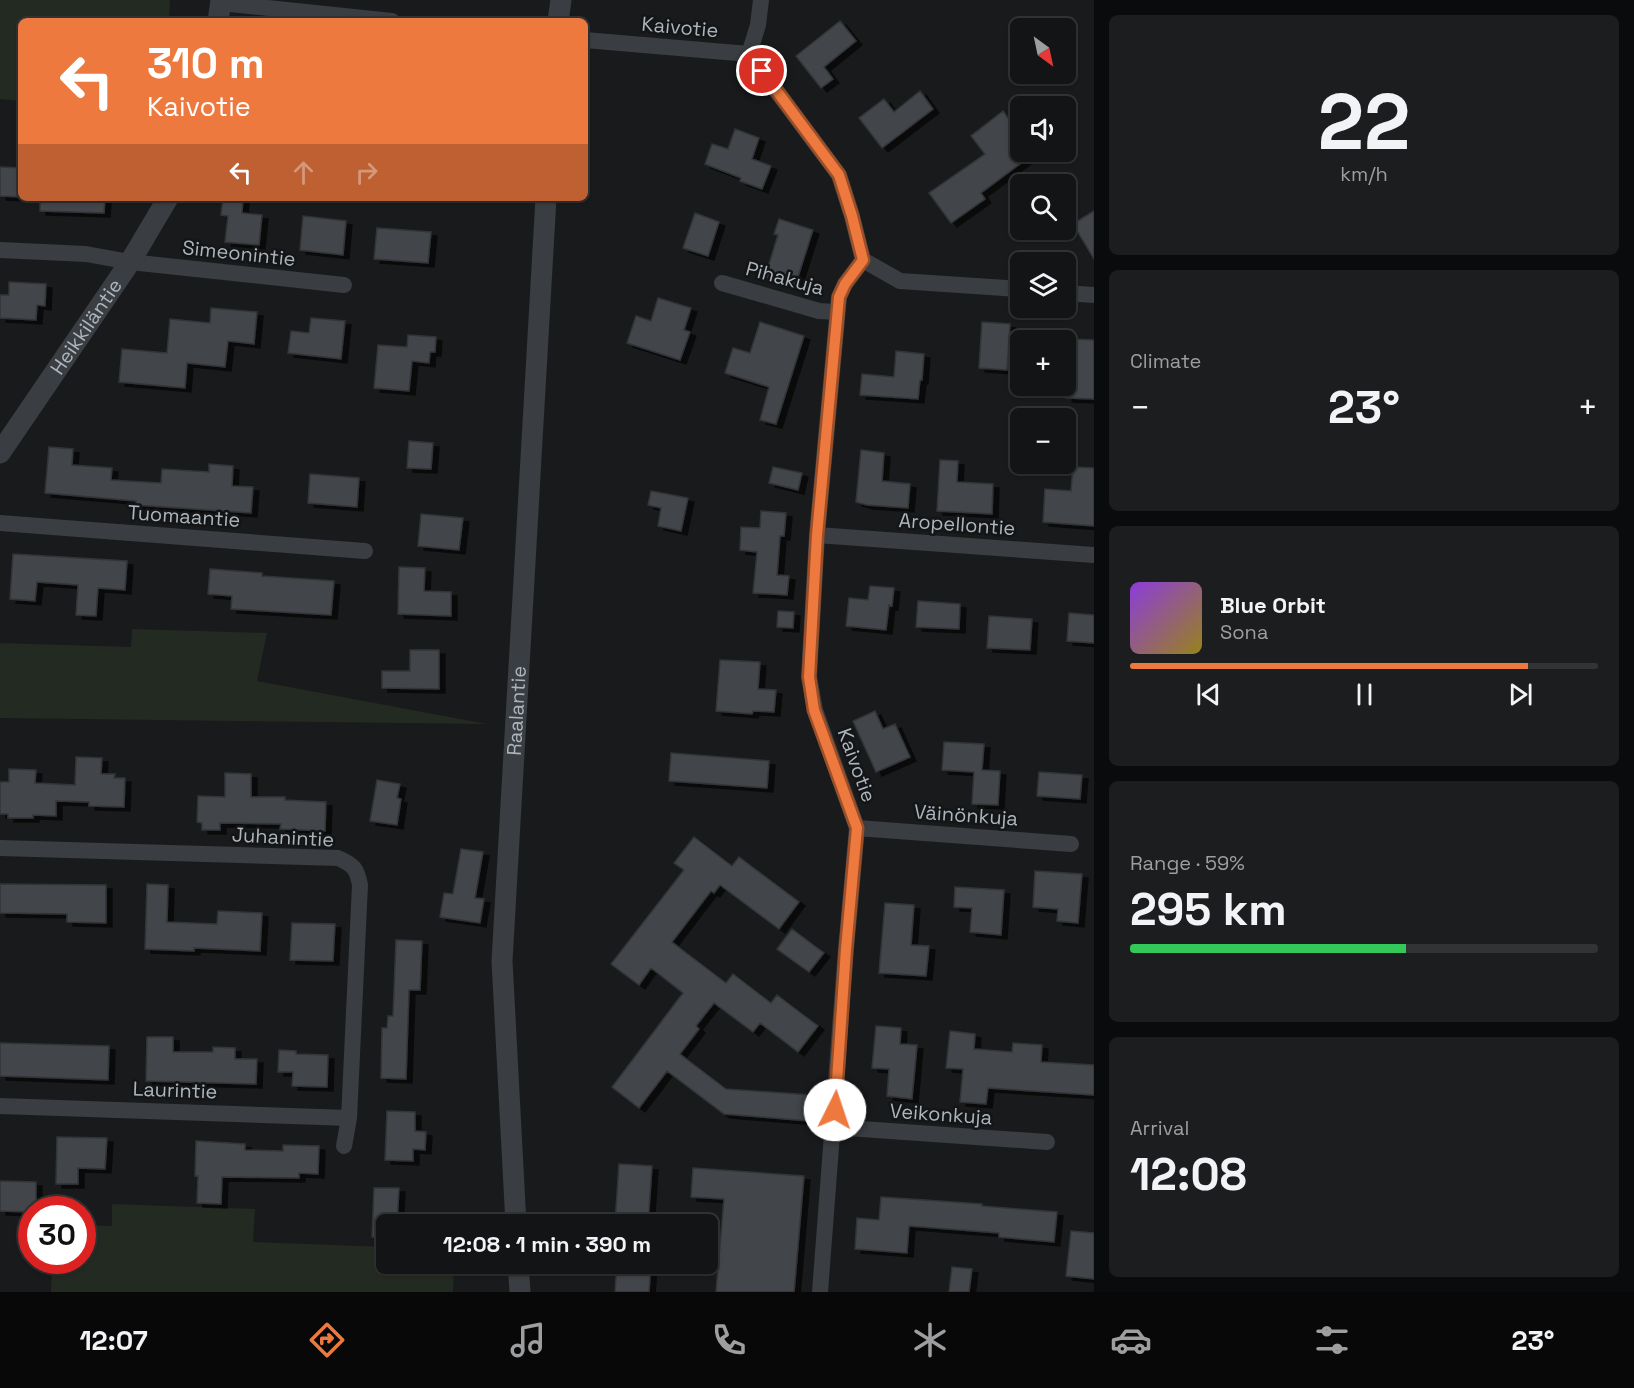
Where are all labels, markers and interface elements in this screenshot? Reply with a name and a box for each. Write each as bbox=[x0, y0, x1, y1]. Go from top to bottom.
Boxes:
street label: Kaivotie bbox=[641, 11, 719, 43]
north arrow bbox=[1010, 18, 1076, 84]
map controls bbox=[1010, 18, 1076, 474]
text: 310 m bbox=[147, 37, 265, 90]
icon: left bbox=[48, 42, 126, 120]
pin bbox=[736, 45, 787, 96]
icon: arrive bbox=[745, 54, 778, 87]
text: 22 bbox=[1318, 72, 1410, 172]
text: Kaivotie bbox=[147, 89, 251, 124]
button: sound bbox=[1010, 96, 1076, 162]
icon: left bbox=[224, 156, 257, 189]
icon: ahead bbox=[287, 156, 320, 189]
icon: right bbox=[350, 156, 383, 189]
text: km/h bbox=[1340, 161, 1388, 187]
button: search bbox=[1010, 174, 1076, 240]
street label: Simeonintie bbox=[181, 234, 297, 272]
button: layers bbox=[1010, 252, 1076, 318]
street label: Pihakuja bbox=[743, 255, 827, 301]
street label: Heikkiläntie bbox=[44, 273, 128, 380]
button: + bbox=[1010, 330, 1076, 396]
text: Climate bbox=[1130, 348, 1201, 374]
text: 23° bbox=[1328, 379, 1400, 436]
text: − bbox=[1130, 387, 1150, 429]
text: + bbox=[1578, 387, 1598, 429]
button: − bbox=[1010, 408, 1076, 474]
street label: Tuomaantie bbox=[127, 499, 241, 533]
street label: Aropellontie bbox=[898, 507, 1016, 541]
text: Blue Orbit bbox=[1220, 591, 1326, 619]
text: Sona bbox=[1220, 619, 1268, 645]
street label: Raalantie bbox=[501, 665, 532, 756]
icon: previous bbox=[1192, 678, 1225, 711]
icon: pause bbox=[1348, 678, 1381, 711]
icon: next bbox=[1504, 678, 1537, 711]
street label: Kaivotie bbox=[832, 724, 882, 806]
street label: Väinönkuja bbox=[913, 798, 1019, 832]
street label: Juhanintie bbox=[231, 821, 335, 853]
text: Range · 59% bbox=[1130, 850, 1245, 876]
text: 295 km bbox=[1130, 881, 1287, 938]
street label: Laurintie bbox=[132, 1076, 218, 1104]
position arrow bbox=[803, 1078, 867, 1142]
street label: Veikonkuja bbox=[889, 1097, 993, 1131]
text: Arrival bbox=[1130, 1115, 1189, 1141]
text: 12:08 bbox=[1130, 1146, 1247, 1203]
speed limit sign: 30 bbox=[18, 1196, 96, 1274]
text: 12:08 · 1 min · 390 m bbox=[443, 1230, 651, 1258]
icon: directions bbox=[306, 1319, 348, 1361]
icon: music bbox=[507, 1319, 549, 1361]
icon: phone bbox=[708, 1319, 750, 1361]
icon: climate bbox=[909, 1319, 951, 1361]
icon: car bbox=[1110, 1319, 1152, 1361]
icon: filters bbox=[1311, 1319, 1353, 1361]
text: 12:07 bbox=[79, 1323, 148, 1358]
text: 23° bbox=[1511, 1323, 1555, 1358]

